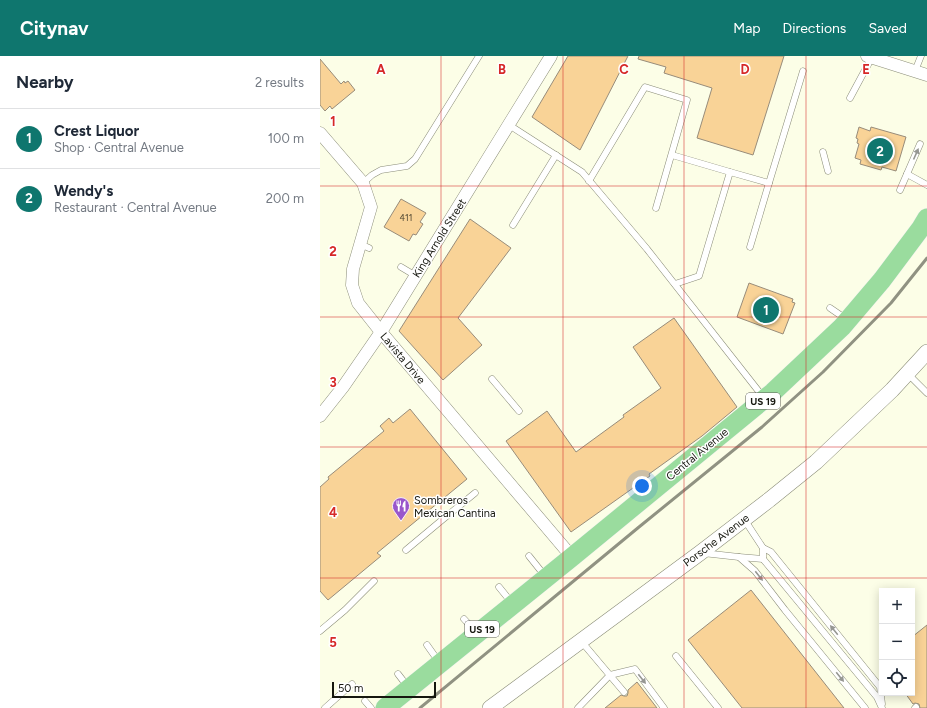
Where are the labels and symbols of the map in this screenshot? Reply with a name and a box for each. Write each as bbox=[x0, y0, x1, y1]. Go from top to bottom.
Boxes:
text: A bbox=[376, 62, 386, 77]
text: B bbox=[498, 62, 506, 77]
text: C bbox=[619, 62, 629, 77]
text: D bbox=[740, 62, 750, 77]
text: E bbox=[862, 62, 870, 77]
text: 1 bbox=[330, 114, 336, 129]
pin: 2 bbox=[867, 136, 893, 166]
one-way arrow bbox=[913, 148, 919, 160]
street label: King Arnold Street bbox=[410, 196, 469, 280]
house number: 411 bbox=[399, 212, 413, 223]
text: 2 bbox=[329, 244, 337, 259]
pin: 1 bbox=[753, 295, 779, 325]
street label: Lavista Drive bbox=[378, 330, 428, 386]
text: 3 bbox=[329, 375, 337, 390]
road number: US 19 bbox=[746, 393, 780, 409]
street label: Central Avenue bbox=[664, 425, 731, 483]
your location bbox=[632, 476, 652, 496]
place label: Sombreros Mexican Cantina bbox=[414, 494, 496, 520]
restaurant icon: Sombreros Mexican Cantina bbox=[391, 496, 411, 521]
text: 4 bbox=[329, 505, 337, 520]
street label: Porsche Avenue bbox=[681, 511, 752, 570]
one-way arrow bbox=[754, 571, 763, 582]
road number: US 19 bbox=[465, 621, 499, 637]
one-way arrow bbox=[830, 624, 838, 635]
text: 5 bbox=[329, 635, 337, 650]
one-way arrow bbox=[836, 672, 845, 683]
one-way arrow bbox=[638, 673, 646, 684]
scale bar bbox=[332, 680, 436, 699]

